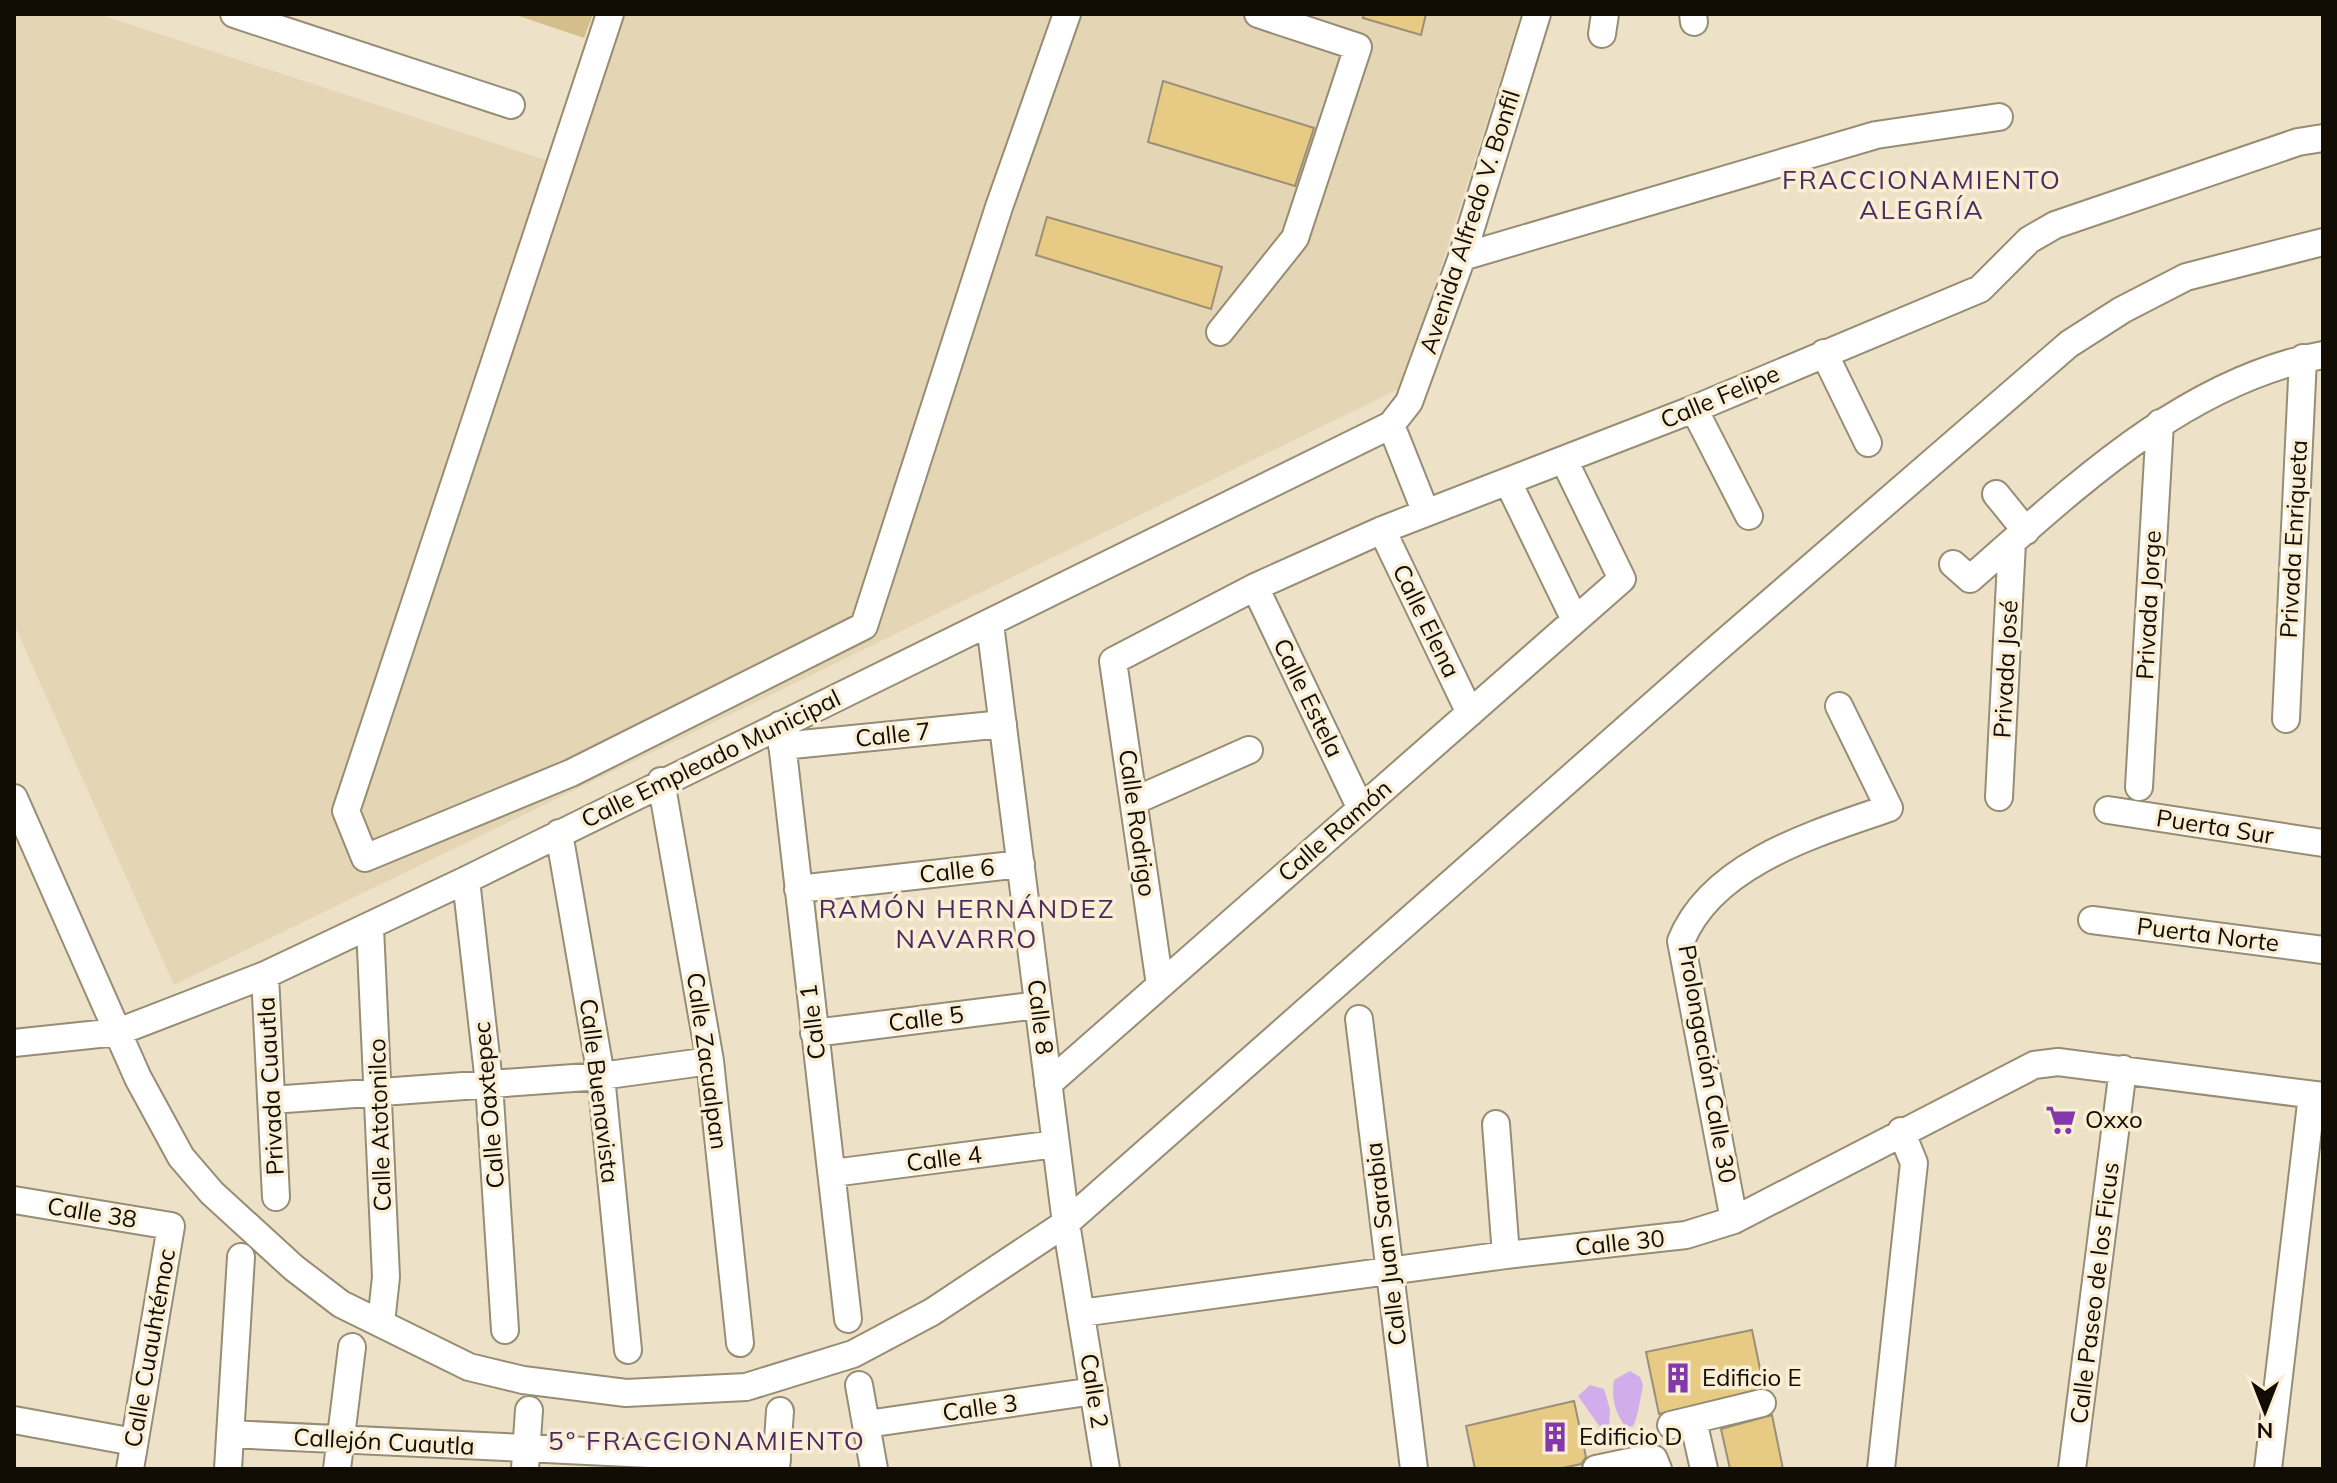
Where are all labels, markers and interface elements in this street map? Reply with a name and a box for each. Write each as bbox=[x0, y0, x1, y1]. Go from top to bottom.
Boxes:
street label: Avenida Alfredo V. Bonfil bbox=[1412, 86, 1526, 357]
district label: FRACCIONAMIENTO ALEGRÍA bbox=[1782, 163, 2062, 226]
street label: Calle Felipe bbox=[1656, 358, 1784, 435]
street label: Privada Enriqueta bbox=[2273, 439, 2313, 639]
street label: Privada Jorge bbox=[2129, 530, 2167, 680]
street label: Calle Elena bbox=[1387, 559, 1467, 682]
street label: Privada José bbox=[1986, 599, 2024, 739]
street label: Calle Estela bbox=[1267, 633, 1351, 762]
street label: Calle Empleado Municipal bbox=[576, 682, 845, 834]
street label: Calle 7 bbox=[854, 715, 932, 753]
street label: Calle Rodrigo bbox=[1113, 747, 1163, 898]
street label: Calle Ramón bbox=[1271, 773, 1397, 888]
street label: Puerta Sur bbox=[2154, 802, 2276, 850]
street label: Calle 6 bbox=[918, 851, 996, 889]
district label: RAMÓN HERNÁNDEZ NAVARRO bbox=[819, 892, 1115, 955]
street label: Puerta Norte bbox=[2135, 910, 2281, 958]
street label: Prolongación Calle 30 bbox=[1672, 942, 1744, 1185]
street label: Calle Zacualpan bbox=[681, 970, 735, 1151]
street label: Calle 8 bbox=[1021, 978, 1060, 1056]
street label: Calle 1 bbox=[793, 983, 832, 1061]
street label: Privada Cuautla bbox=[250, 996, 290, 1176]
street label: Calle Buenavista bbox=[574, 997, 626, 1185]
street label: Calle 5 bbox=[887, 999, 965, 1038]
street label: Calle Oaxtepec bbox=[466, 1020, 510, 1190]
street label: Calle Atotonilco bbox=[361, 1038, 397, 1212]
supermarket icon: Oxxo bbox=[2044, 1103, 2078, 1137]
place label: Oxxo bbox=[2085, 1104, 2143, 1134]
street label: Calle 4 bbox=[905, 1139, 983, 1178]
street label: Calle Juan Sarabia bbox=[1358, 1141, 1412, 1347]
street label: Calle Paseo de los Ficus bbox=[2063, 1160, 2125, 1426]
street label: Calle 38 bbox=[45, 1190, 139, 1234]
street label: Calle 30 bbox=[1574, 1222, 1666, 1262]
street label: Calle Cuauhtémoc bbox=[117, 1246, 181, 1450]
street label: Calle 2 bbox=[1074, 1351, 1116, 1431]
building icon: Edificio E bbox=[1661, 1361, 1695, 1395]
place label: Edificio E bbox=[1702, 1362, 1802, 1392]
north arrow bbox=[2225, 1371, 2305, 1451]
street label: Calle 3 bbox=[940, 1387, 1019, 1427]
text: N bbox=[2257, 1417, 2273, 1445]
building icon: Edificio D bbox=[1538, 1420, 1572, 1454]
street label: Callejón Cuautla bbox=[293, 1421, 475, 1461]
place label: Edificio D bbox=[1579, 1421, 1682, 1451]
district label: 5° FRACCIONAMIENTO bbox=[548, 1424, 866, 1457]

